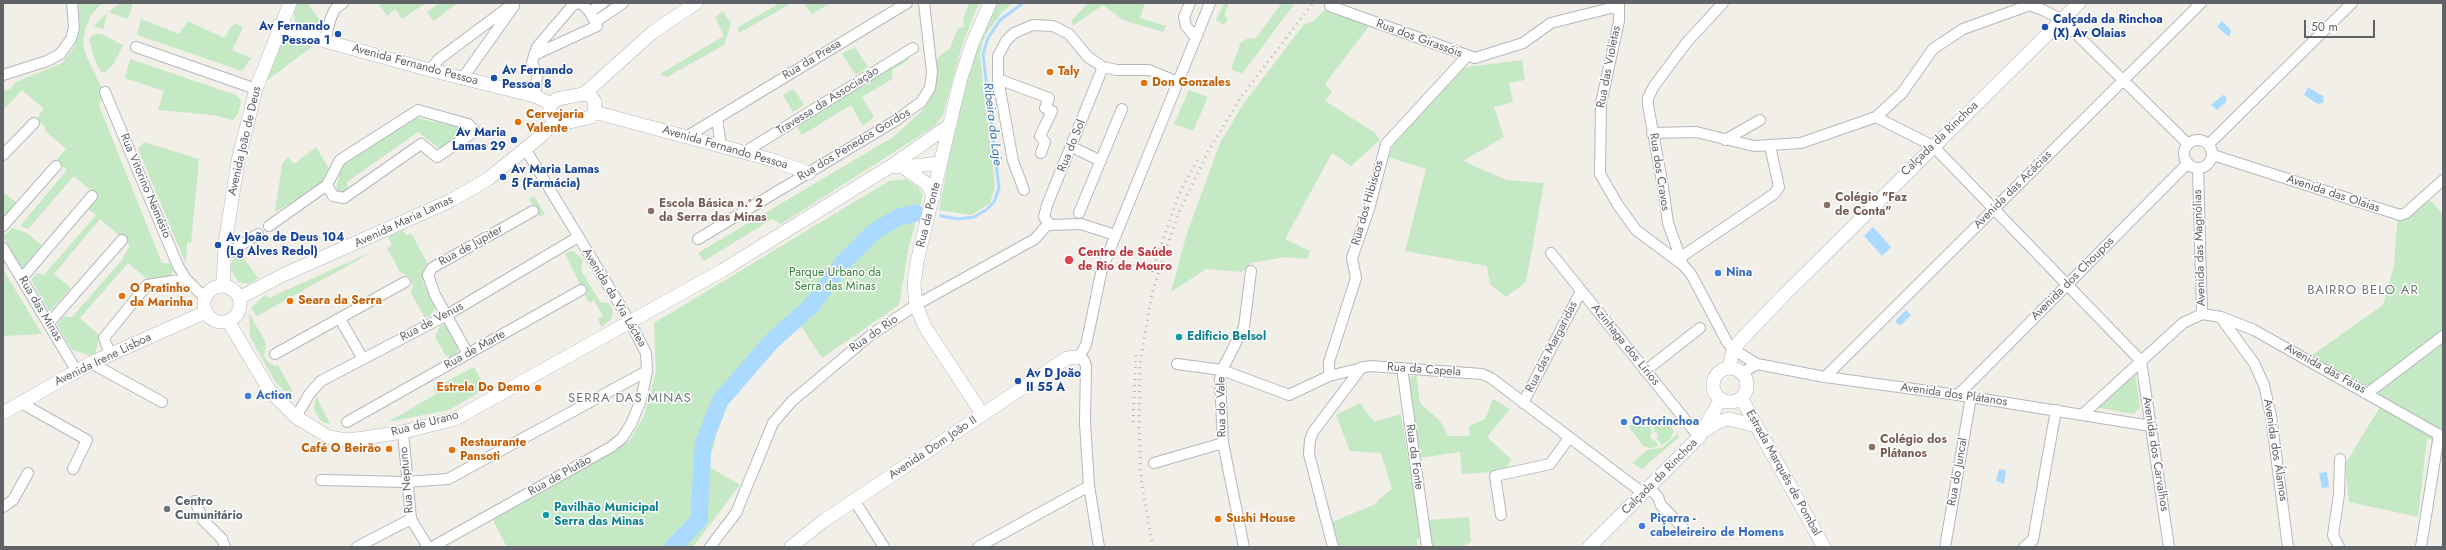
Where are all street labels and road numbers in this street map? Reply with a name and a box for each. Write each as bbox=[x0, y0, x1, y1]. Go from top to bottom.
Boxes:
street label: Rua dos Girassóis bbox=[1374, 17, 1464, 61]
street label: Rua das Violetas bbox=[1594, 25, 1624, 109]
street label: Rua da Presa bbox=[780, 37, 844, 83]
street label: Avenida Fernando Pessoa bbox=[350, 41, 480, 89]
street label: Travessa da Associação bbox=[774, 64, 882, 138]
street label: Avenida João de Deus bbox=[225, 85, 265, 197]
street label: Calçada da Rinchoa bbox=[1899, 99, 1981, 179]
street label: Rua dos Penedos Gordos bbox=[795, 106, 913, 184]
street label: Rua do Sol bbox=[1055, 118, 1089, 174]
street label: Avenida Fernando Pessoa bbox=[661, 123, 789, 173]
street label: Rua Vitorino Nemésio bbox=[116, 132, 174, 240]
street label: Rua dos Cravos bbox=[1646, 132, 1672, 212]
street label: Avenida das Acácias bbox=[1971, 148, 2055, 232]
street label: Rua dos Hibiscos bbox=[1349, 159, 1387, 247]
street label: Avenida das Olaias bbox=[2285, 172, 2381, 216]
street label: Rua da Ponte bbox=[914, 181, 944, 249]
street label: Avenida das Magnólias bbox=[2191, 189, 2209, 307]
street label: Avenida Maria Lamas bbox=[352, 193, 456, 251]
street label: Rua de Jupiter bbox=[436, 222, 506, 270]
street label: Avenida dos Choupos bbox=[2028, 234, 2118, 324]
street label: Avenida da Via Láctea bbox=[579, 246, 649, 350]
street label: Rua das Minas bbox=[15, 274, 65, 344]
street label: Rua de Venus bbox=[398, 299, 466, 345]
street label: Rua das Margaridas bbox=[1523, 299, 1581, 395]
street label: Azinhaga dos Lírios bbox=[1588, 301, 1662, 389]
street label: Rua do Rio bbox=[847, 312, 901, 356]
street label: Rua de Marte bbox=[442, 327, 508, 373]
street label: Avenida Irene Lisboa bbox=[52, 330, 154, 390]
street label: Avenida das Faias bbox=[2282, 341, 2368, 397]
street label: Rua da Capela bbox=[1387, 360, 1461, 380]
street label: Rua do Vale bbox=[1214, 376, 1230, 438]
street label: Avenida dos Plátanos bbox=[1900, 380, 2008, 410]
street label: Avenida dos Carvalhos bbox=[2139, 396, 2171, 512]
street label: Avenida dos Álamos bbox=[2260, 398, 2290, 502]
street label: Rua de Urano bbox=[390, 408, 460, 440]
street label: Estrada Marquês de Pombal bbox=[1742, 408, 1824, 538]
street label: Avenida Dom João II bbox=[886, 413, 980, 483]
street label: Rua da Fonte bbox=[1402, 423, 1426, 491]
street label: Calçada da Rinchoa bbox=[1619, 436, 1701, 518]
street label: Rua do Juncal bbox=[1945, 437, 1971, 507]
street label: Rua Neptuno bbox=[397, 446, 417, 514]
street label: Rua de Plutão bbox=[526, 453, 594, 499]

